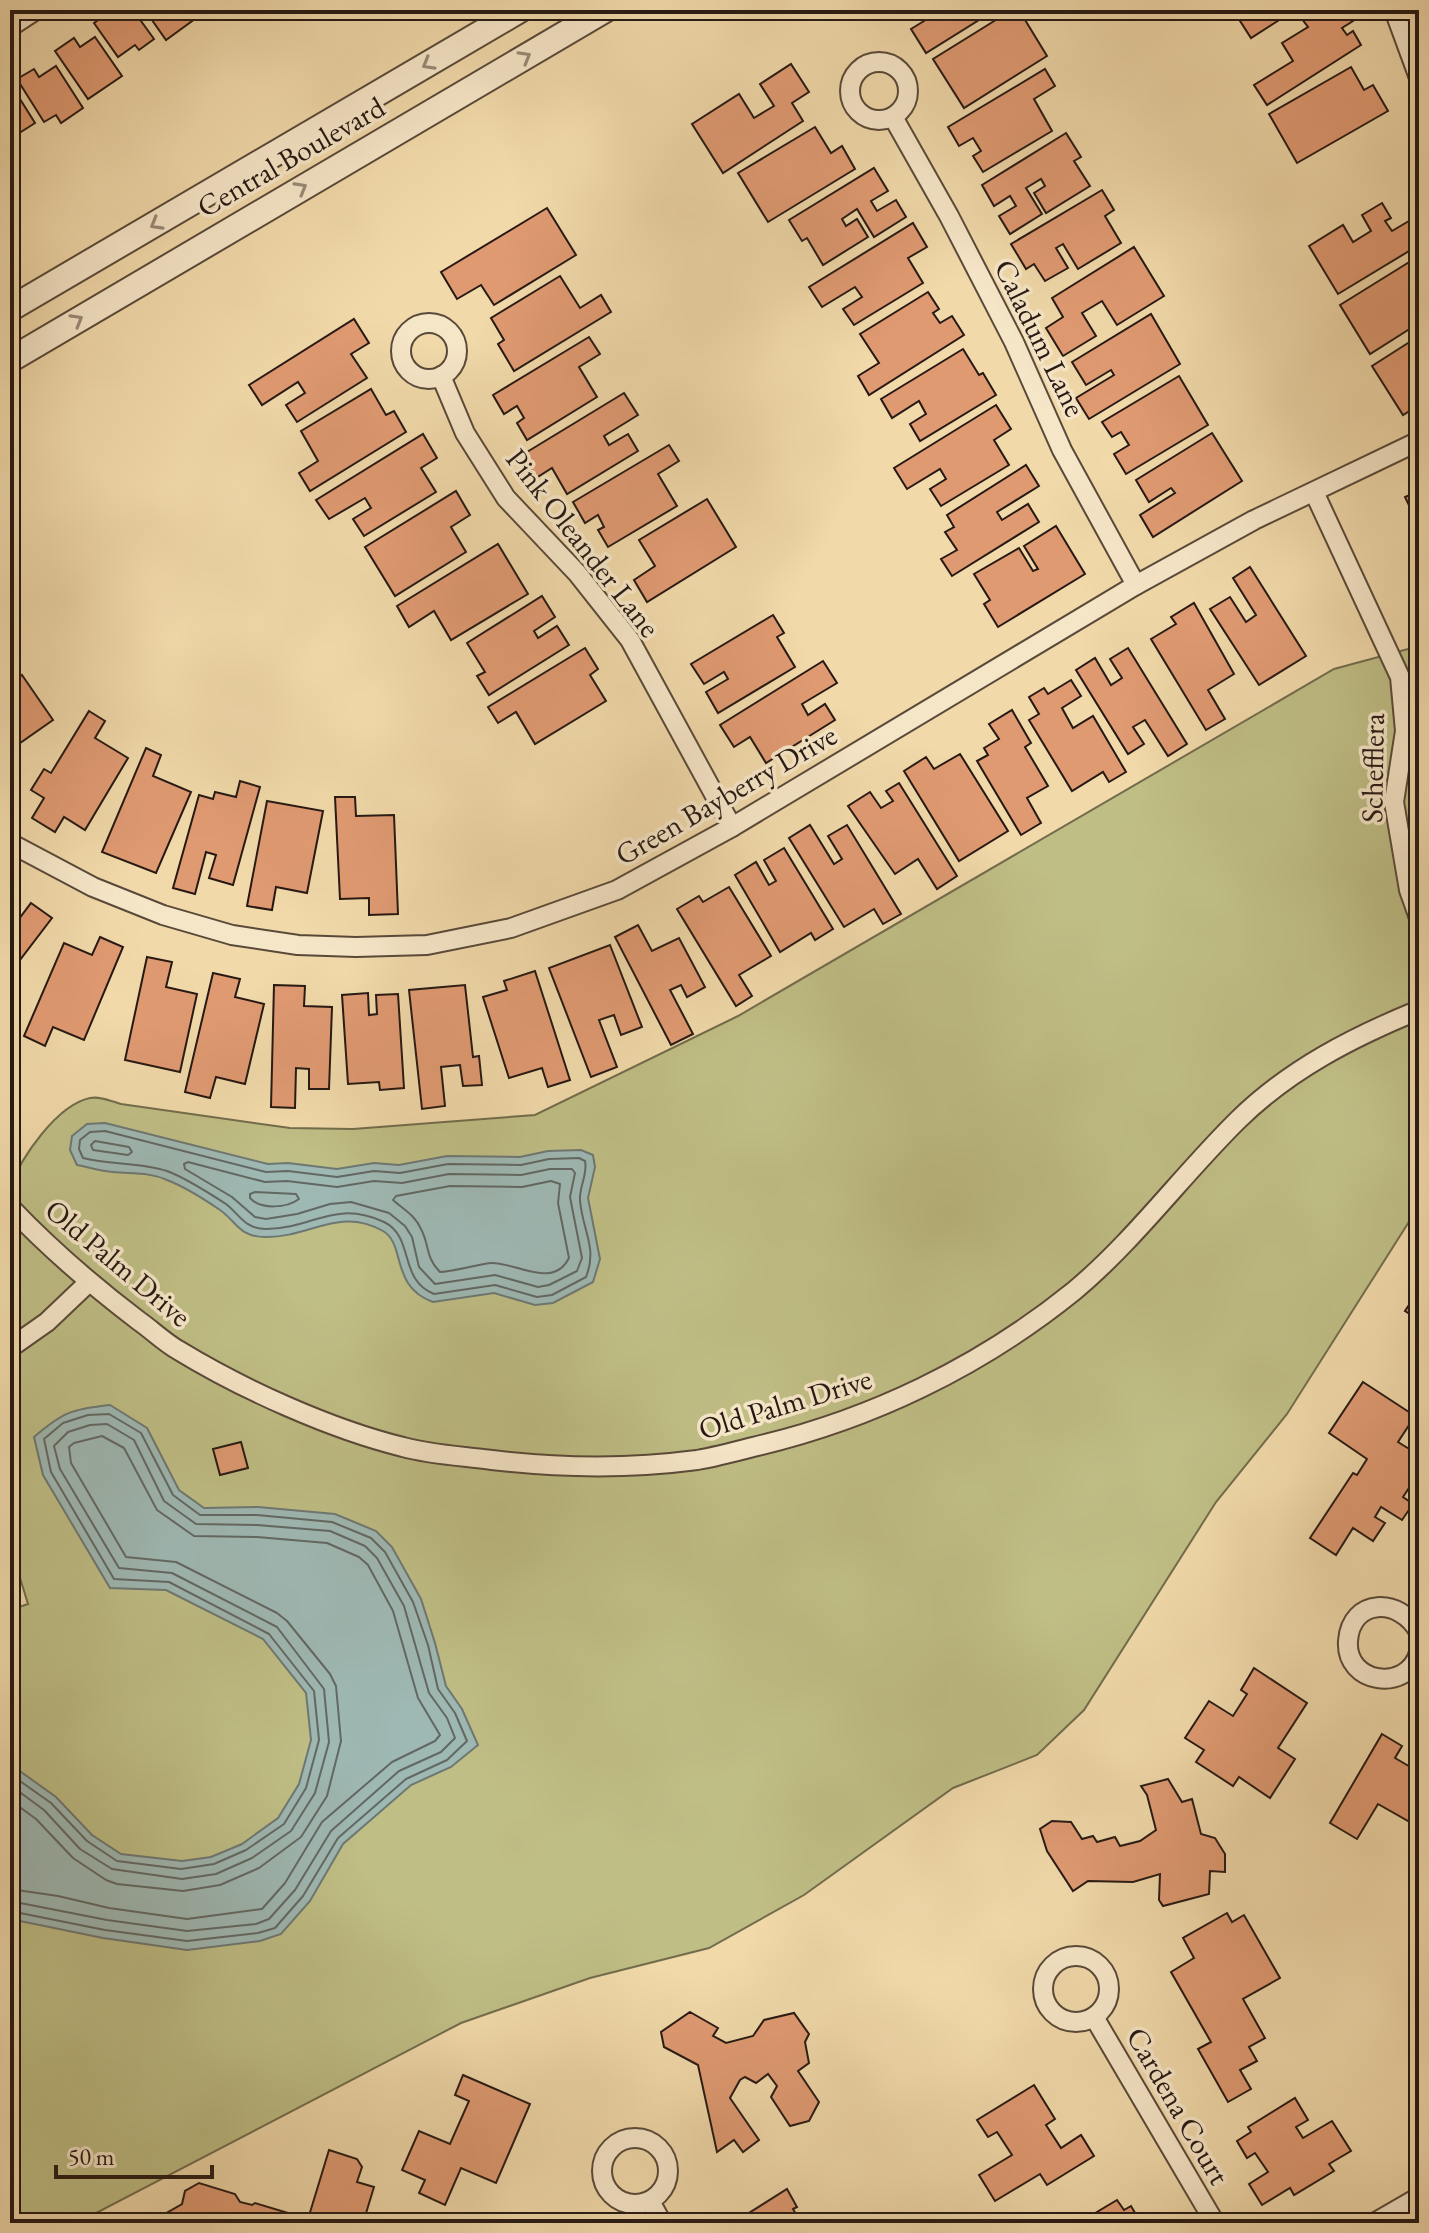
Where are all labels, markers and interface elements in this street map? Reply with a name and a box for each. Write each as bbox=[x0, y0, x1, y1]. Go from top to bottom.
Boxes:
one-way arrow bbox=[517, 51, 531, 67]
one-way arrow bbox=[422, 54, 437, 70]
street label: Central Boulevard bbox=[190, 87, 392, 226]
one-way arrow bbox=[292, 183, 307, 198]
one-way arrow bbox=[150, 214, 165, 230]
street label: Caladum Lane bbox=[986, 253, 1095, 423]
one-way arrow bbox=[68, 314, 83, 330]
street label: Pink Oleander Lane bbox=[497, 440, 669, 645]
street label: Schefflera bbox=[1352, 713, 1393, 823]
street label: Green Bayberry Drive bbox=[608, 715, 844, 874]
street label: Old Palm Drive bbox=[37, 1190, 199, 1335]
street label: Old Palm Drive bbox=[694, 1359, 876, 1448]
street label: Cardena Court bbox=[1118, 2020, 1239, 2192]
scale bar bbox=[56, 2129, 212, 2179]
text: 50 m bbox=[68, 2141, 115, 2172]

